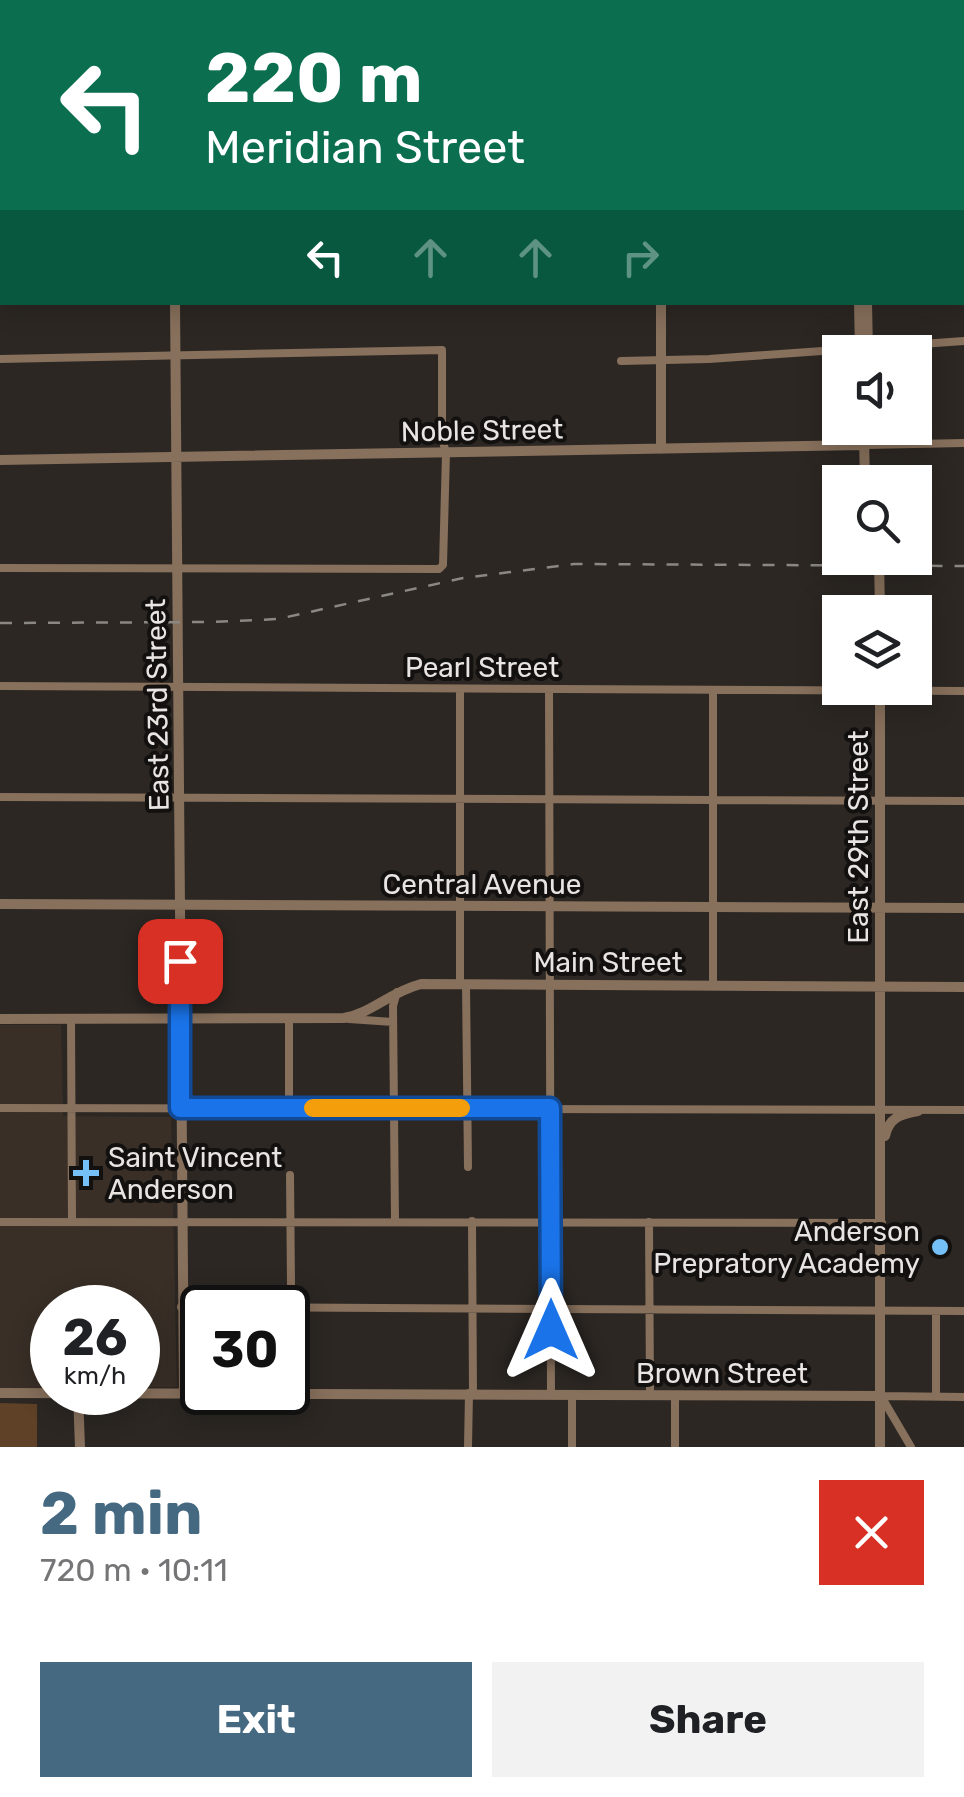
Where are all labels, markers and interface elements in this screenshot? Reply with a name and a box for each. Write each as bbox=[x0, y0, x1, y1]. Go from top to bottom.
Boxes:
text: 220 m bbox=[205, 37, 423, 120]
icon: left bbox=[40, 40, 170, 170]
text: Meridian Street bbox=[205, 121, 525, 174]
icon: left bbox=[298, 230, 353, 285]
icon: ahead bbox=[403, 230, 458, 285]
icon: ahead bbox=[508, 230, 563, 285]
icon: right bbox=[613, 230, 668, 285]
map controls bbox=[822, 335, 932, 705]
button: sound bbox=[822, 335, 932, 445]
street label: Noble Street bbox=[400, 413, 564, 448]
button: search bbox=[822, 465, 932, 575]
button: layers bbox=[822, 595, 932, 705]
street label: East 23rd Street bbox=[139, 598, 176, 812]
street label: Pearl Street bbox=[405, 651, 559, 684]
street label: East 29th Street bbox=[842, 730, 875, 944]
street label: Central Avenue bbox=[383, 868, 581, 901]
pin bbox=[138, 919, 223, 1004]
icon: arrive bbox=[153, 934, 208, 989]
street label: Main Street bbox=[533, 946, 683, 979]
place label: Saint Vincent Anderson bbox=[108, 1141, 282, 1206]
marker: Saint Vincent Anderson bbox=[73, 1160, 99, 1186]
place label: Anderson Prepratory Academy bbox=[653, 1215, 920, 1280]
marker: Anderson Prepratory Academy bbox=[929, 1236, 951, 1258]
position arrow bbox=[499, 1278, 603, 1382]
speed limit sign: 30 bbox=[180, 1285, 310, 1415]
text: 26 bbox=[62, 1308, 128, 1368]
street label: Brown Street bbox=[636, 1357, 808, 1390]
text: km/h bbox=[64, 1361, 126, 1390]
text: 2 min bbox=[40, 1478, 202, 1549]
button: close bbox=[819, 1480, 924, 1585]
text: 720 m · 10:11 bbox=[40, 1551, 228, 1589]
button: Exit bbox=[40, 1662, 472, 1777]
button: Share bbox=[492, 1662, 924, 1777]

